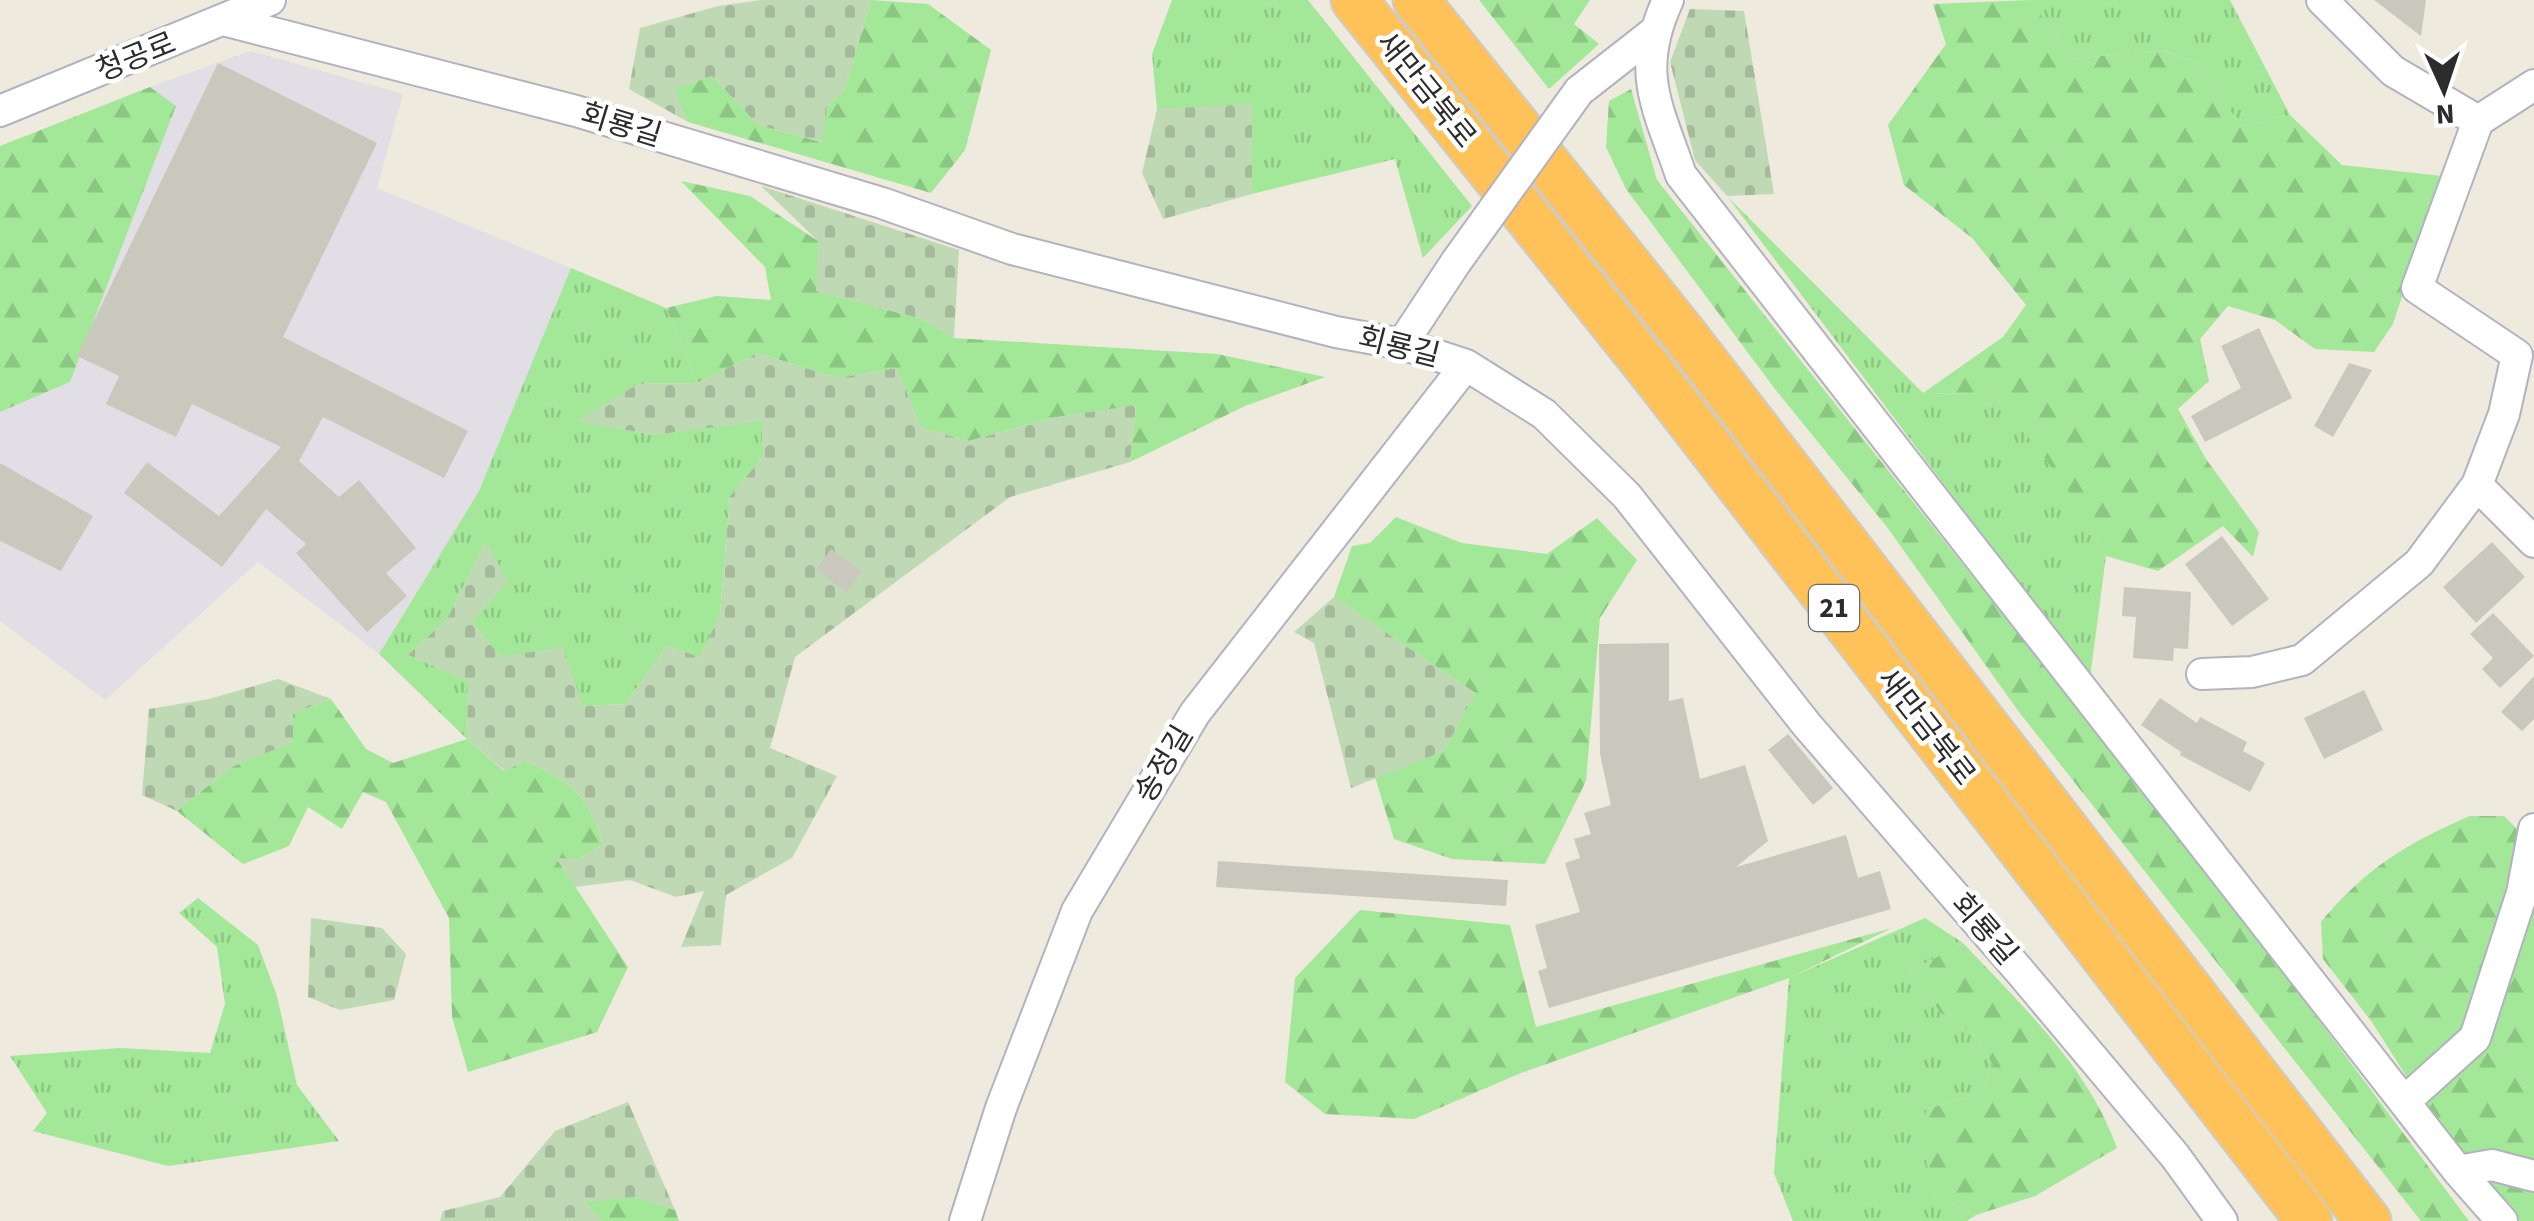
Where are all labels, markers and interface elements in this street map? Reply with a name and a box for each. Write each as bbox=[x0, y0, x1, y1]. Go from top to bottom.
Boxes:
street label: 청공로 bbox=[90, 22, 182, 92]
street label: 새만금북로 bbox=[1366, 23, 1486, 157]
north arrow bbox=[2394, 40, 2494, 140]
street label: 회룡길 bbox=[575, 92, 667, 158]
text: N bbox=[2435, 94, 2456, 134]
street label: 회룡길 bbox=[1354, 316, 1444, 378]
road number: 21 bbox=[1809, 585, 1859, 631]
street label: 새만금북로 bbox=[1867, 659, 1985, 795]
street label: 송정길 bbox=[1124, 717, 1204, 811]
street label: 회룡길 bbox=[1941, 884, 2027, 974]

